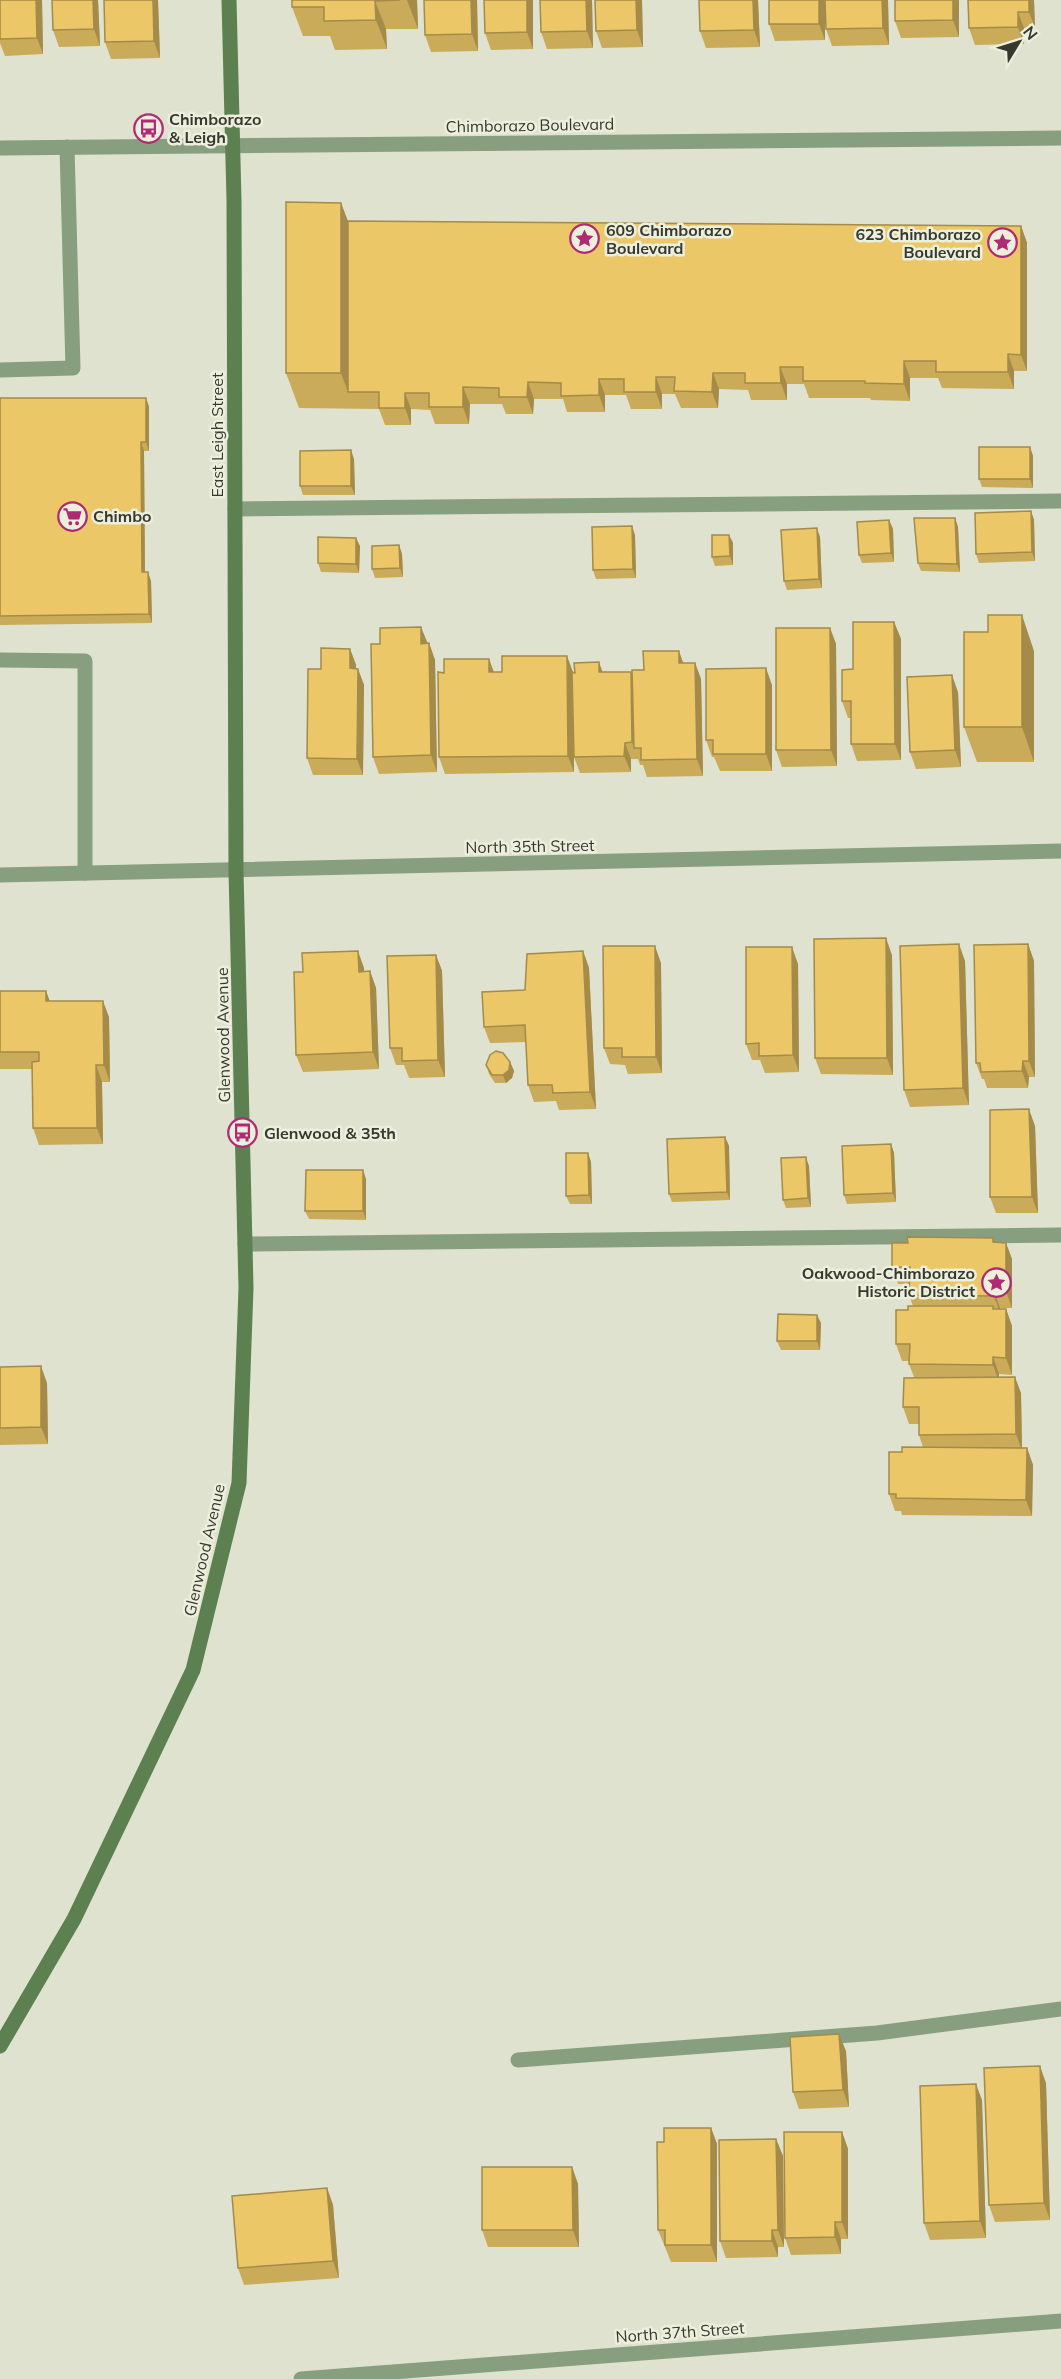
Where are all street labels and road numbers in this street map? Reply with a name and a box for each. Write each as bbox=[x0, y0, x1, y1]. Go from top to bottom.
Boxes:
street label: Chimborazo Boulevard bbox=[446, 114, 614, 136]
street label: East Leigh Street bbox=[207, 372, 227, 498]
street label: North 35th Street bbox=[465, 835, 595, 857]
street label: Glenwood Avenue bbox=[212, 967, 234, 1103]
street label: Glenwood Avenue bbox=[179, 1482, 229, 1618]
street label: North 37th Street bbox=[615, 2317, 745, 2346]

